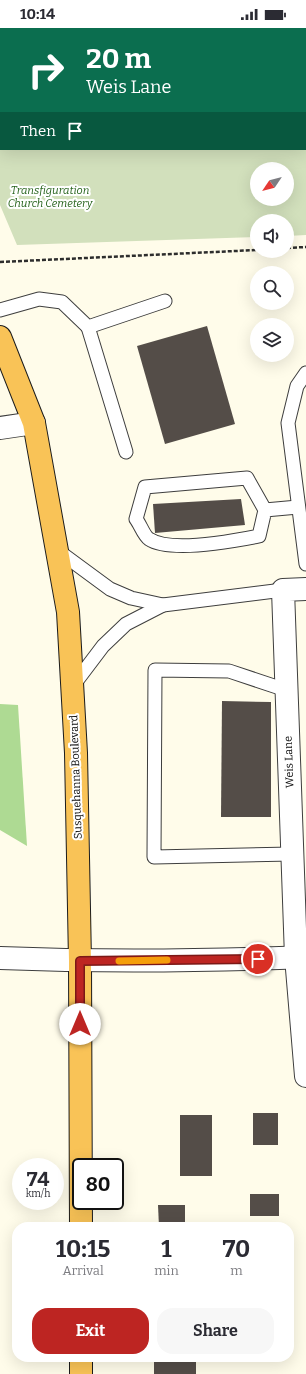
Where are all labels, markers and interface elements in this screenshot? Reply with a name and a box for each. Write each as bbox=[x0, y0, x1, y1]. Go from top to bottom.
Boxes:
text: 10:14 bbox=[20, 5, 55, 23]
text: 20 m bbox=[86, 42, 151, 75]
icon: right bbox=[20, 44, 72, 96]
text: Weis Lane bbox=[86, 76, 171, 98]
icon: arrive bbox=[64, 120, 86, 142]
text: Then bbox=[20, 122, 56, 140]
north arrow bbox=[250, 162, 294, 206]
map controls bbox=[250, 162, 294, 362]
park label: Transfiguration Church Cemetery bbox=[8, 184, 94, 210]
button: sound bbox=[250, 214, 294, 258]
button: search bbox=[250, 266, 294, 310]
button: layers bbox=[250, 318, 294, 362]
street label: Susquehanna Boulevard bbox=[67, 714, 85, 839]
street label: Weis Lane bbox=[282, 736, 296, 788]
pin bbox=[241, 942, 275, 976]
icon: arrive bbox=[247, 948, 269, 970]
position arrow bbox=[59, 1003, 101, 1045]
speed limit sign: 80 bbox=[72, 1158, 124, 1210]
text: 74 bbox=[27, 1167, 49, 1191]
text: km/h bbox=[26, 1188, 50, 1200]
text: 10:15 bbox=[56, 1235, 110, 1263]
text: 1 bbox=[161, 1235, 172, 1263]
text: 70 bbox=[222, 1235, 250, 1263]
text: Arrival bbox=[63, 1263, 104, 1278]
text: min bbox=[154, 1263, 179, 1278]
text: m bbox=[230, 1263, 243, 1278]
button: Exit bbox=[32, 1308, 149, 1354]
button: Share bbox=[157, 1308, 274, 1354]

